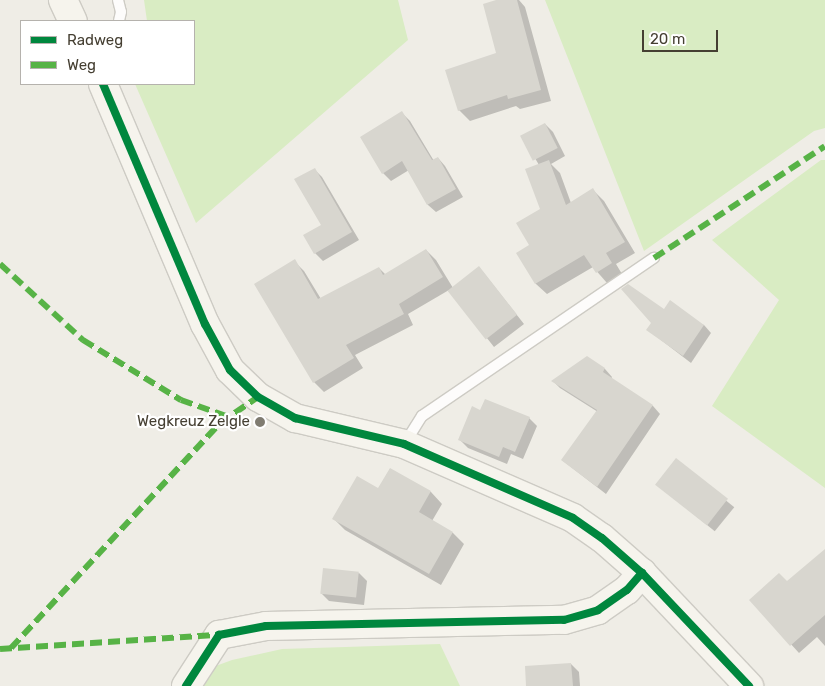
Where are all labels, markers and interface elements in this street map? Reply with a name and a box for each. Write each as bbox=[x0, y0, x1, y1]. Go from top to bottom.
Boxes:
legend bbox=[20, 20, 195, 85]
scale bar bbox=[645, 20, 721, 52]
text: 20 m bbox=[650, 30, 685, 48]
text: Radweg bbox=[67, 31, 123, 49]
text: Weg bbox=[67, 56, 96, 74]
place label: Wegkreuz Zelgle bbox=[137, 413, 250, 431]
marker: Wegkreuz Zelgle bbox=[254, 416, 266, 428]

